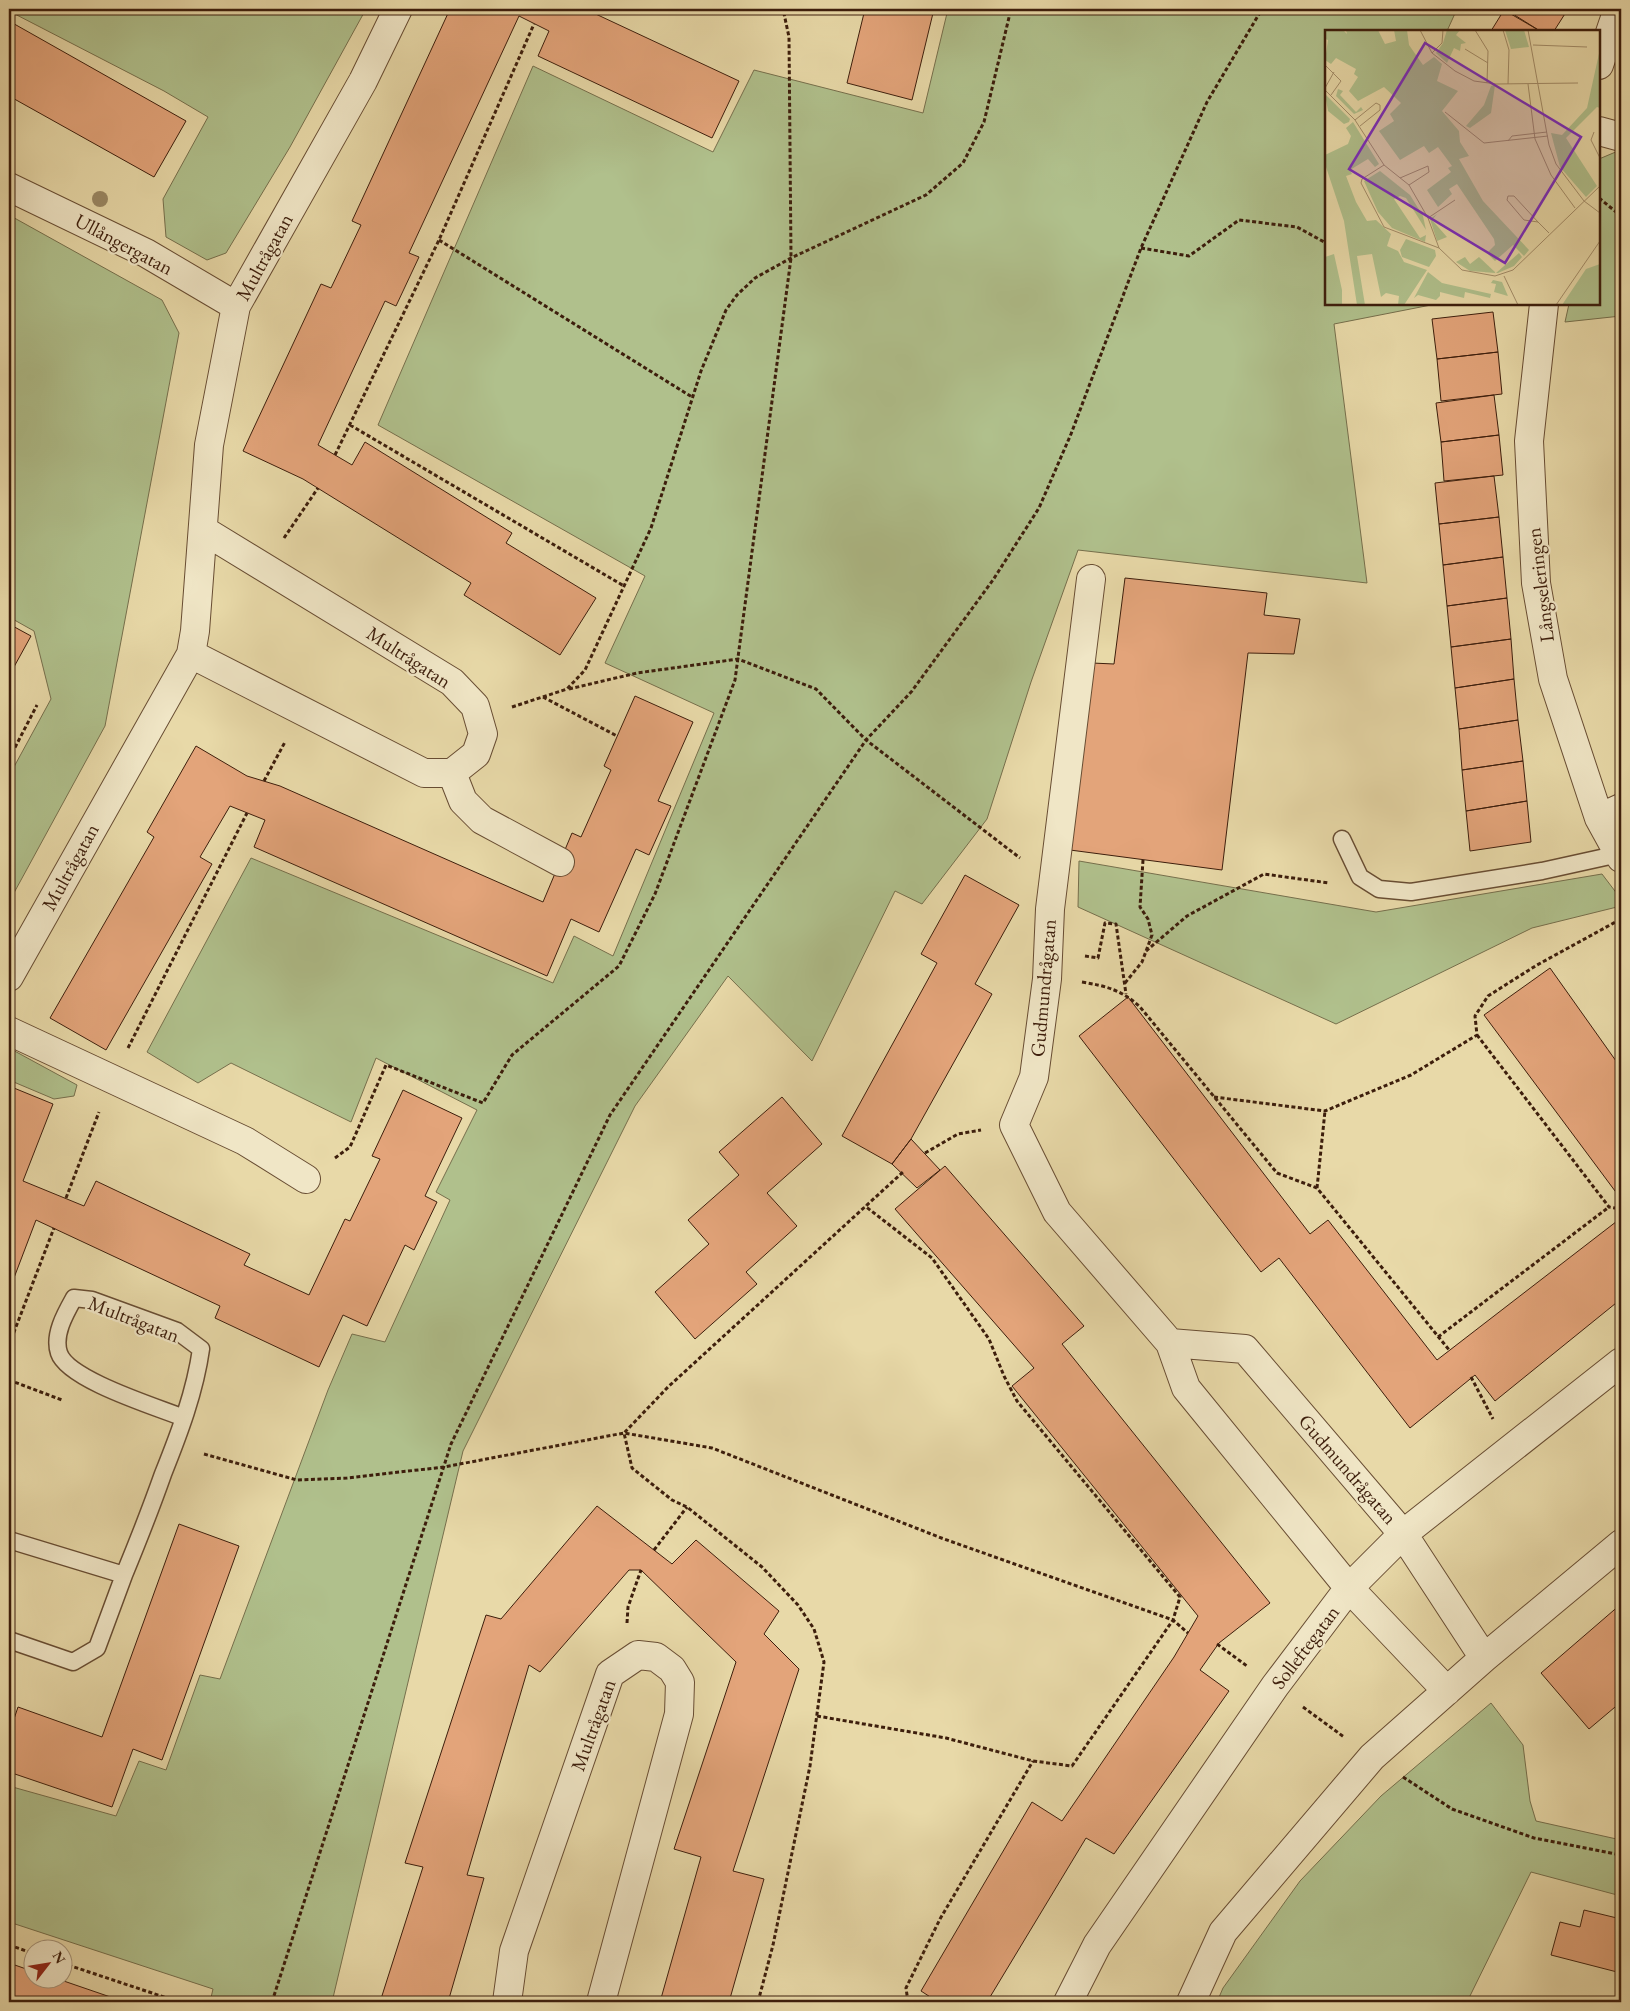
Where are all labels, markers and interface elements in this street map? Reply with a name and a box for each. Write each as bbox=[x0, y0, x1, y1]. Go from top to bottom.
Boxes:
inset map bbox=[1325, 30, 1600, 305]
street label: Ullångergatan bbox=[70, 207, 178, 281]
street label: Multrågatan bbox=[229, 208, 299, 305]
street label: Långseleringen bbox=[1520, 526, 1560, 644]
street label: Multrågatan bbox=[362, 620, 457, 694]
street label: Multrågatan bbox=[35, 818, 105, 915]
street label: Gudmundrågatan bbox=[1024, 918, 1062, 1058]
street label: Multrågatan bbox=[85, 1290, 184, 1348]
street label: Gudmundrågatan bbox=[1293, 1408, 1403, 1530]
street label: Solleftegatan bbox=[1265, 1600, 1345, 1694]
street label: Multrågatan bbox=[564, 1675, 622, 1774]
north arrow bbox=[22, 1938, 72, 1988]
text: N bbox=[49, 1948, 70, 1967]

